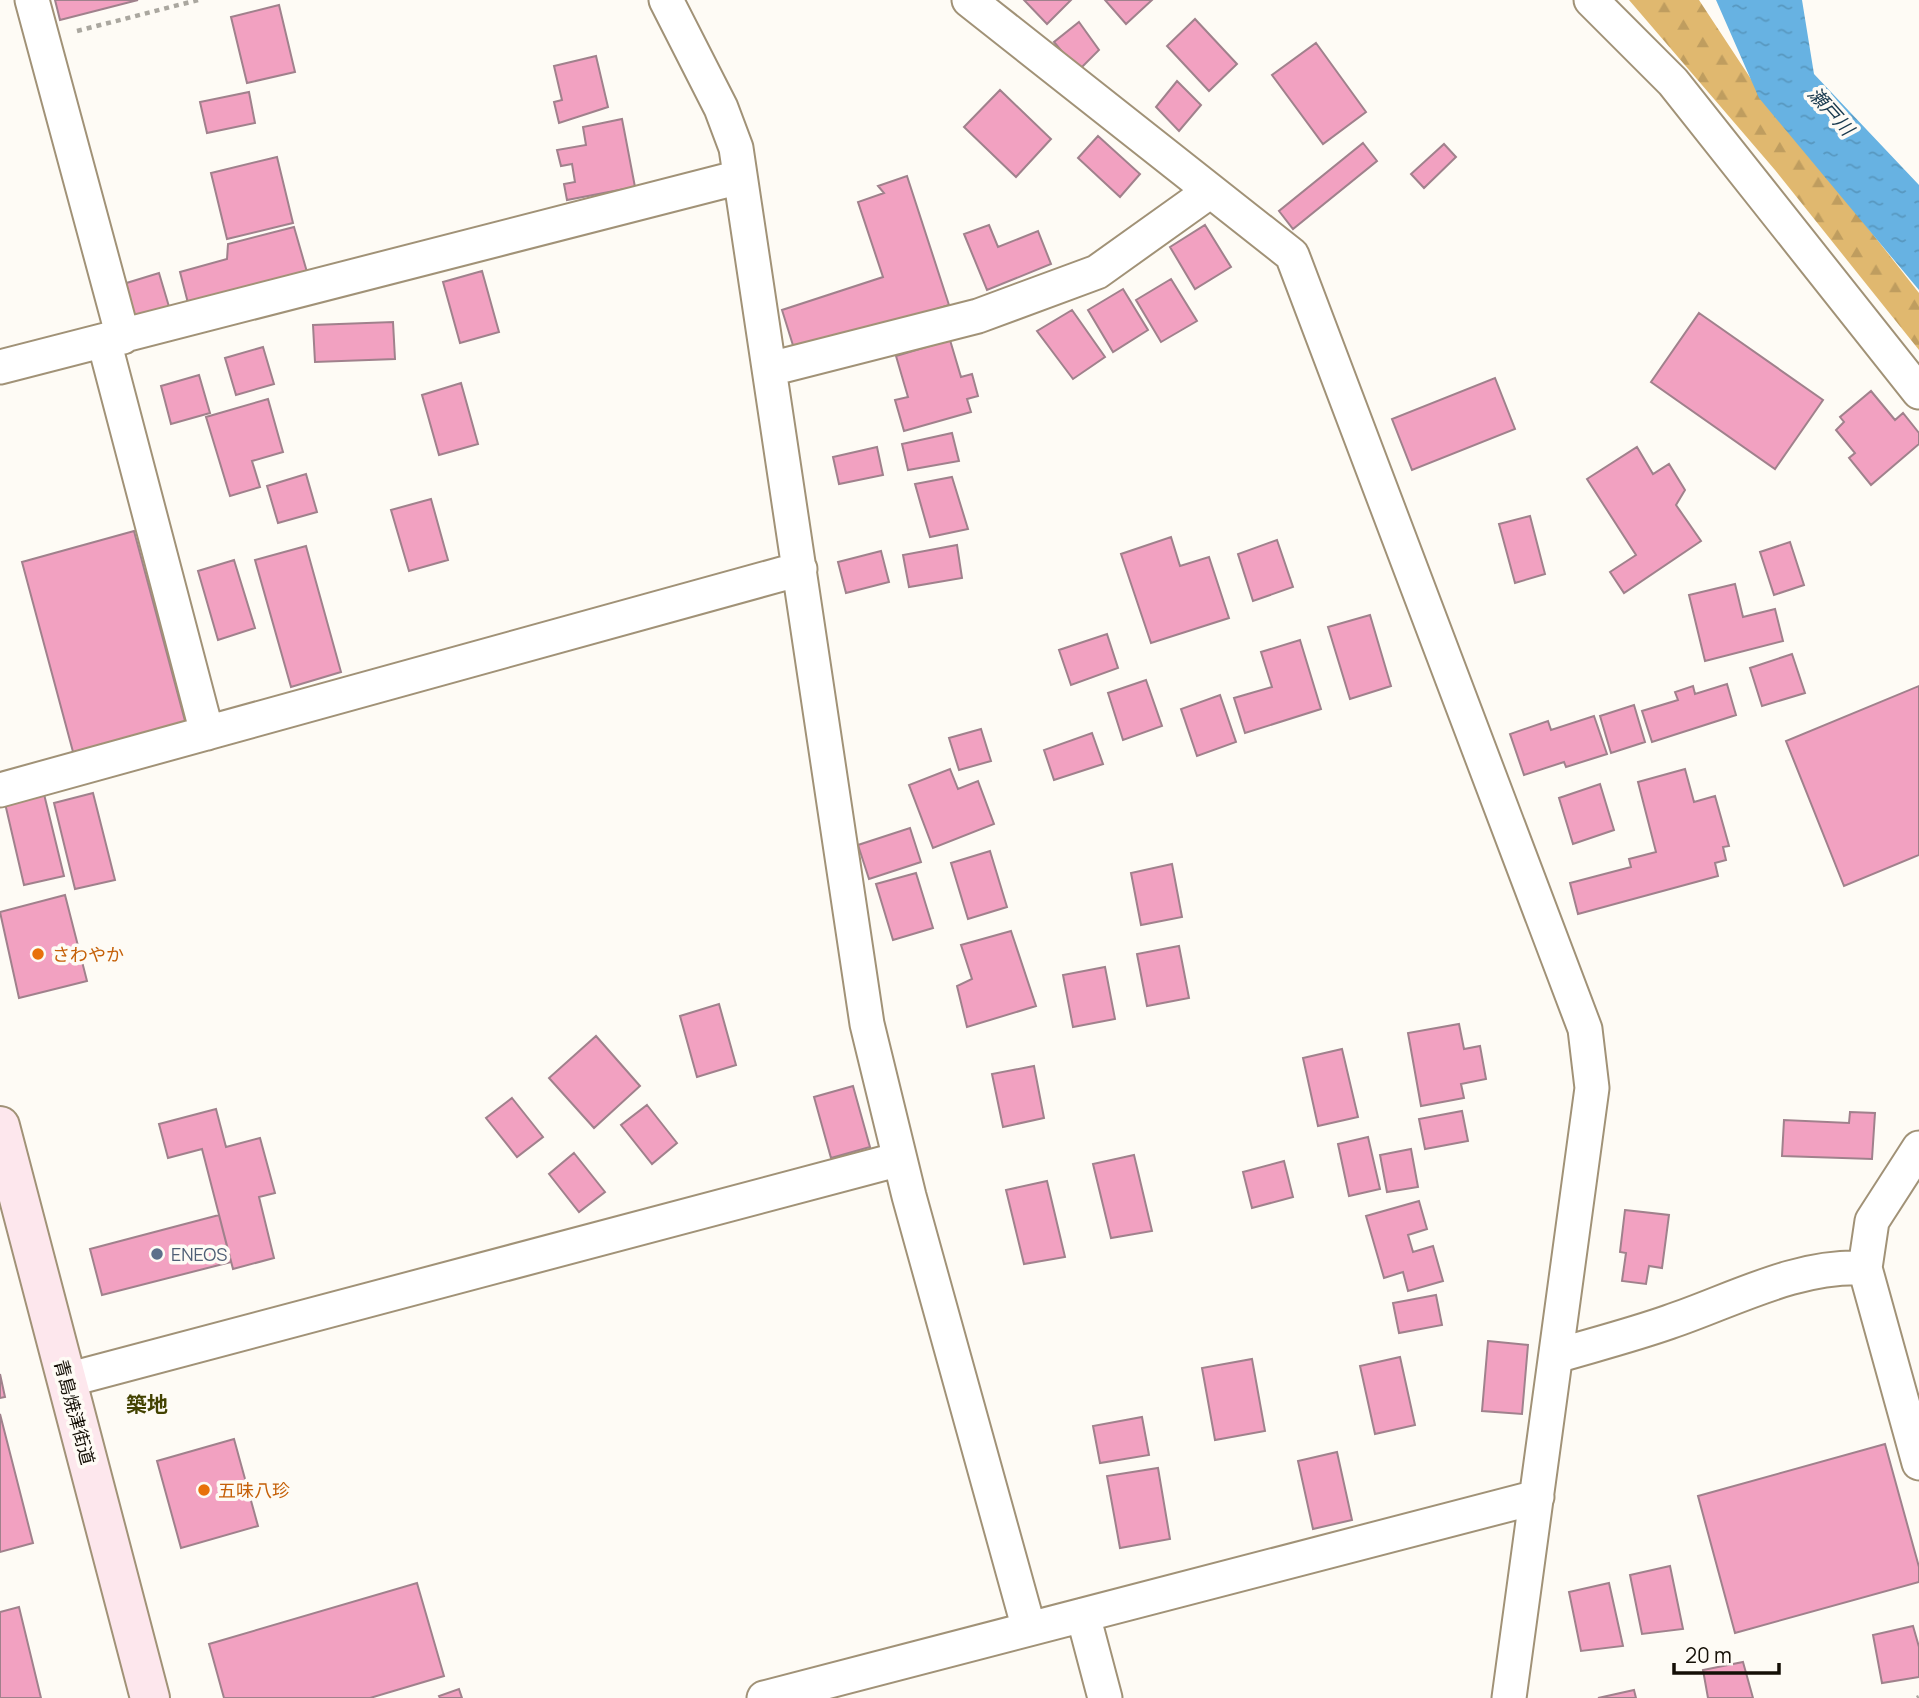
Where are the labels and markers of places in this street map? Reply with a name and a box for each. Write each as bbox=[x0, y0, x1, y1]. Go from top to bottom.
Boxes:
place label: さわやか bbox=[52, 942, 124, 966]
marker: さわやか bbox=[30, 946, 46, 962]
place label: ENEOS bbox=[171, 1242, 227, 1266]
marker: ENEOS bbox=[149, 1246, 165, 1262]
place label: 五味八珍 bbox=[218, 1478, 290, 1502]
marker: 五味八珍 bbox=[196, 1482, 212, 1498]

